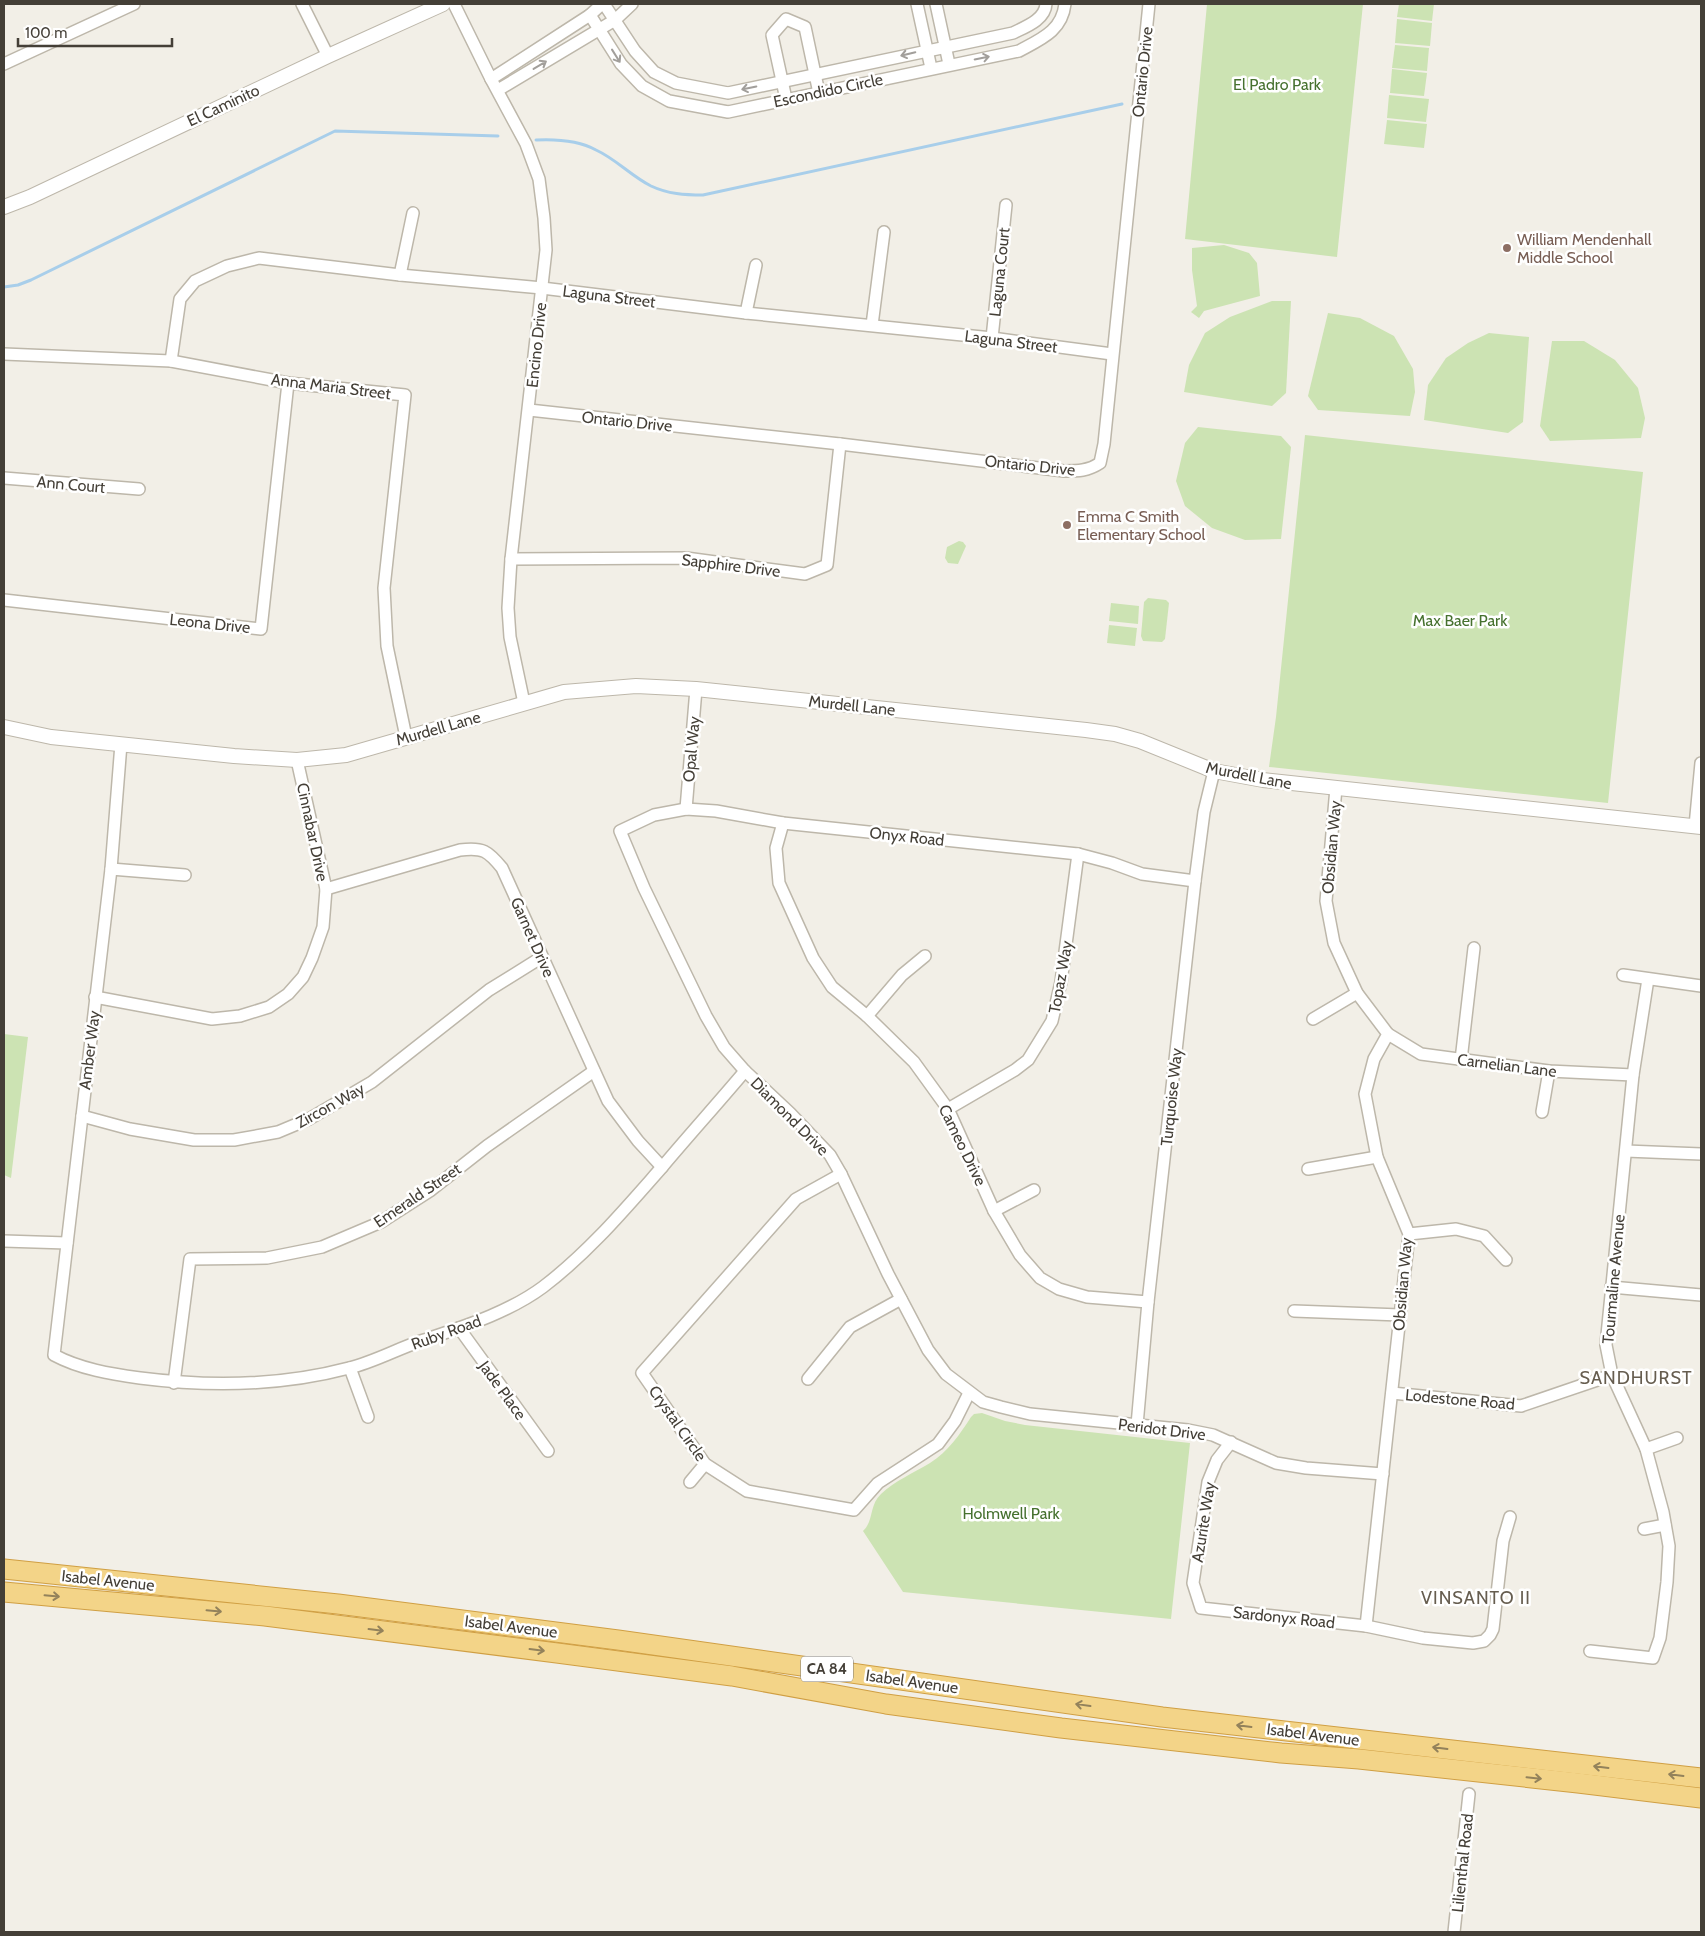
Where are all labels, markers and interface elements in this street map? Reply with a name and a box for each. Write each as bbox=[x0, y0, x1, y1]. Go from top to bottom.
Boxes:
scale bar bbox=[18, 15, 171, 47]
text: 100 m bbox=[25, 24, 67, 42]
street label: Ontario Drive bbox=[1128, 26, 1157, 118]
one-way arrow bbox=[612, 49, 622, 63]
one-way arrow bbox=[901, 50, 917, 59]
one-way arrow bbox=[973, 52, 989, 62]
one-way arrow bbox=[532, 59, 546, 69]
street label: Escondido Circle bbox=[772, 70, 885, 111]
park label: El Padro Park bbox=[1233, 75, 1322, 94]
street label: El Caminito bbox=[184, 80, 263, 130]
one-way arrow bbox=[742, 84, 758, 93]
street label: Laguna Court bbox=[985, 226, 1014, 318]
place label: William Mendenhall Middle School bbox=[1517, 230, 1652, 267]
marker: William Mendenhall Middle School bbox=[1501, 242, 1513, 254]
street label: Laguna Street bbox=[561, 281, 657, 312]
street label: Encino Drive bbox=[523, 302, 550, 389]
street label: Laguna Street bbox=[963, 326, 1059, 357]
street label: Anna Maria Street bbox=[270, 370, 392, 403]
street label: Ontario Drive bbox=[581, 407, 673, 436]
street label: Ontario Drive bbox=[984, 451, 1076, 480]
street label: Ann Court bbox=[36, 472, 107, 497]
place label: Emma C Smith Elementary School bbox=[1077, 507, 1205, 544]
marker: Emma C Smith Elementary School bbox=[1061, 519, 1073, 531]
street label: Sapphire Drive bbox=[680, 550, 781, 581]
street label: Leona Drive bbox=[169, 610, 251, 637]
park label: Max Baer Park bbox=[1413, 611, 1508, 630]
street label: Murdell Lane bbox=[808, 691, 896, 719]
street label: Murdell Lane bbox=[394, 707, 483, 750]
street label: Opal Way bbox=[679, 715, 704, 783]
street label: Murdell Lane bbox=[1204, 758, 1293, 793]
street label: Cinnabar Drive bbox=[293, 781, 332, 883]
street label: Obsidian Way bbox=[1318, 800, 1345, 894]
street label: Onyx Road bbox=[869, 823, 945, 850]
street label: Garnet Drive bbox=[506, 894, 559, 980]
street label: Topaz Way bbox=[1045, 939, 1076, 1015]
street label: Amber Way bbox=[75, 1009, 104, 1091]
street label: Turquoise Way bbox=[1157, 1047, 1186, 1147]
street label: Carnelian Lane bbox=[1456, 1050, 1558, 1081]
street label: Diamond Drive bbox=[747, 1073, 833, 1159]
street label: Zircon Way bbox=[293, 1079, 368, 1132]
street label: Cameo Drive bbox=[935, 1101, 990, 1189]
street label: Emerald Street bbox=[370, 1159, 465, 1231]
street label: Tourmaline Avenue bbox=[1598, 1214, 1629, 1345]
street label: Obsidian Way bbox=[1389, 1237, 1416, 1331]
street label: Ruby Road bbox=[409, 1311, 484, 1354]
street label: Jade Place bbox=[474, 1356, 530, 1423]
district label: SANDHURST bbox=[1579, 1367, 1693, 1389]
street label: Crystal Circle bbox=[645, 1382, 711, 1465]
street label: Lodestone Road bbox=[1404, 1385, 1516, 1414]
street label: Peridot Drive bbox=[1117, 1415, 1207, 1444]
street label: Azurite Way bbox=[1188, 1480, 1219, 1564]
park label: Holmwell Park bbox=[962, 1504, 1060, 1523]
street label: Isabel Avenue bbox=[60, 1566, 155, 1595]
district label: VINSANTO II bbox=[1421, 1587, 1531, 1609]
one-way arrow bbox=[44, 1591, 60, 1601]
street label: Sardonyx Road bbox=[1232, 1603, 1336, 1632]
one-way arrow bbox=[206, 1606, 222, 1616]
street label: Isabel Avenue bbox=[463, 1611, 558, 1642]
one-way arrow bbox=[367, 1625, 383, 1635]
one-way arrow bbox=[528, 1645, 544, 1655]
road number: CA 84 bbox=[801, 1656, 853, 1682]
street label: Isabel Avenue bbox=[864, 1666, 960, 1697]
one-way arrow bbox=[1075, 1700, 1091, 1710]
street label: Isabel Avenue bbox=[1265, 1719, 1360, 1750]
one-way arrow bbox=[1236, 1721, 1252, 1731]
one-way arrow bbox=[1432, 1743, 1448, 1753]
one-way arrow bbox=[1594, 1762, 1610, 1772]
one-way arrow bbox=[1668, 1770, 1684, 1780]
one-way arrow bbox=[1526, 1773, 1542, 1783]
street label: Lilienthal Road bbox=[1448, 1813, 1477, 1913]

